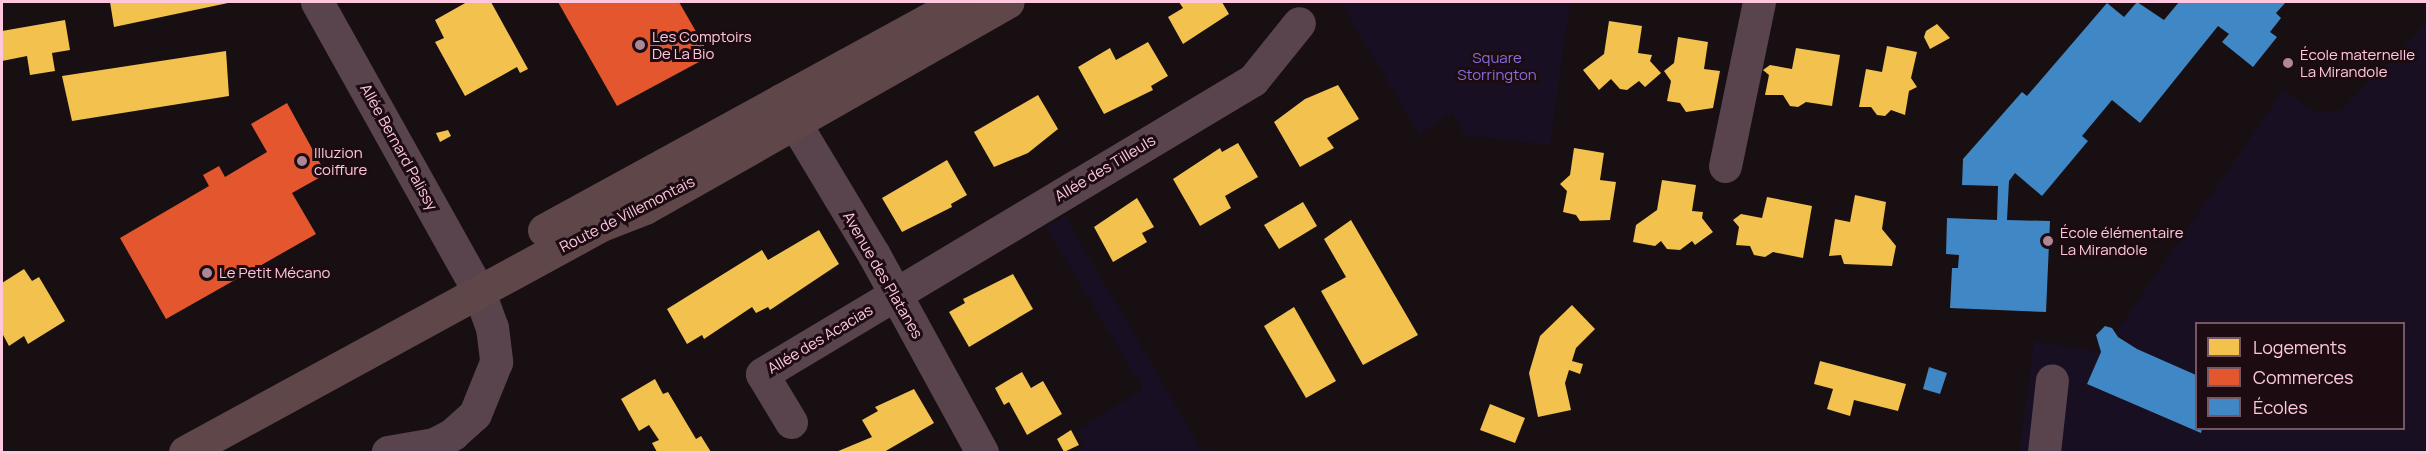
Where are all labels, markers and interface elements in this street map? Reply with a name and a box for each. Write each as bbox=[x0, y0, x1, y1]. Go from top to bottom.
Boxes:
place label: Les Comptoirs De La Bio bbox=[652, 27, 752, 62]
marker: Les Comptoirs De La Bio bbox=[633, 38, 647, 52]
place label: École maternelle La Mirandole bbox=[2300, 45, 2415, 80]
park label: Square Storrington bbox=[1457, 48, 1537, 83]
marker: École maternelle La Mirandole bbox=[2281, 56, 2295, 70]
street label: Allée Bernard Palissy bbox=[357, 80, 441, 214]
street label: Allée des Tilleuls bbox=[1051, 131, 1159, 205]
place label: Illuzion coiffure bbox=[314, 143, 367, 178]
marker: Illuzion coiffure bbox=[295, 154, 309, 168]
street label: Route de Villemontais bbox=[556, 172, 698, 256]
street label: Avenue des Platanes bbox=[839, 208, 927, 342]
place label: École élémentaire La Mirandole bbox=[2060, 223, 2184, 258]
marker: École élémentaire La Mirandole bbox=[2041, 234, 2055, 248]
place label: Le Petit Mécano bbox=[219, 264, 330, 282]
marker: Le Petit Mécano bbox=[200, 266, 214, 280]
street label: Allée des Acacias bbox=[764, 301, 876, 377]
legend bbox=[2195, 322, 2405, 430]
text: Logements bbox=[2253, 335, 2347, 359]
text: Commerces bbox=[2253, 365, 2354, 389]
text: Écoles bbox=[2253, 395, 2308, 419]

